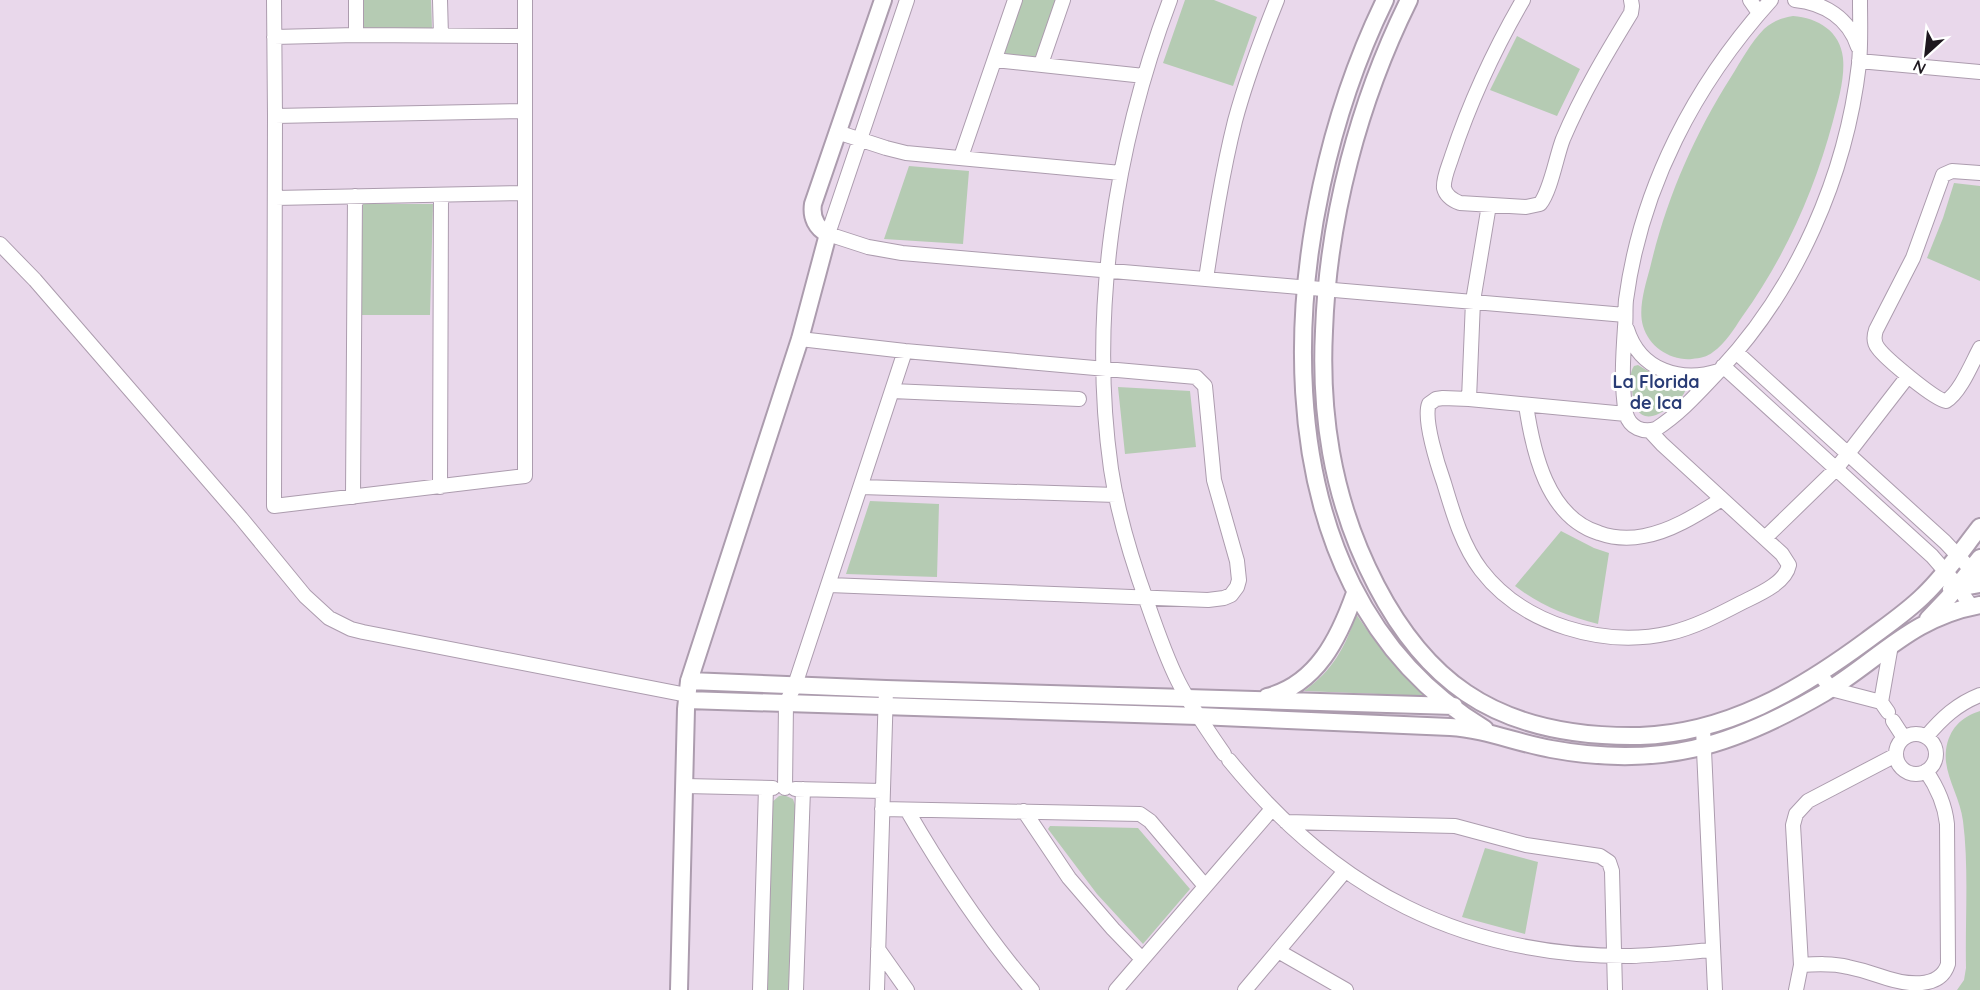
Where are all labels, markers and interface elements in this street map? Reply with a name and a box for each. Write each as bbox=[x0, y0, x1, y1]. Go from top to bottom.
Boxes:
north arrow bbox=[1896, 24, 1956, 84]
text: N bbox=[1909, 56, 1929, 79]
district label: La Florida de Ica bbox=[1612, 370, 1700, 414]

